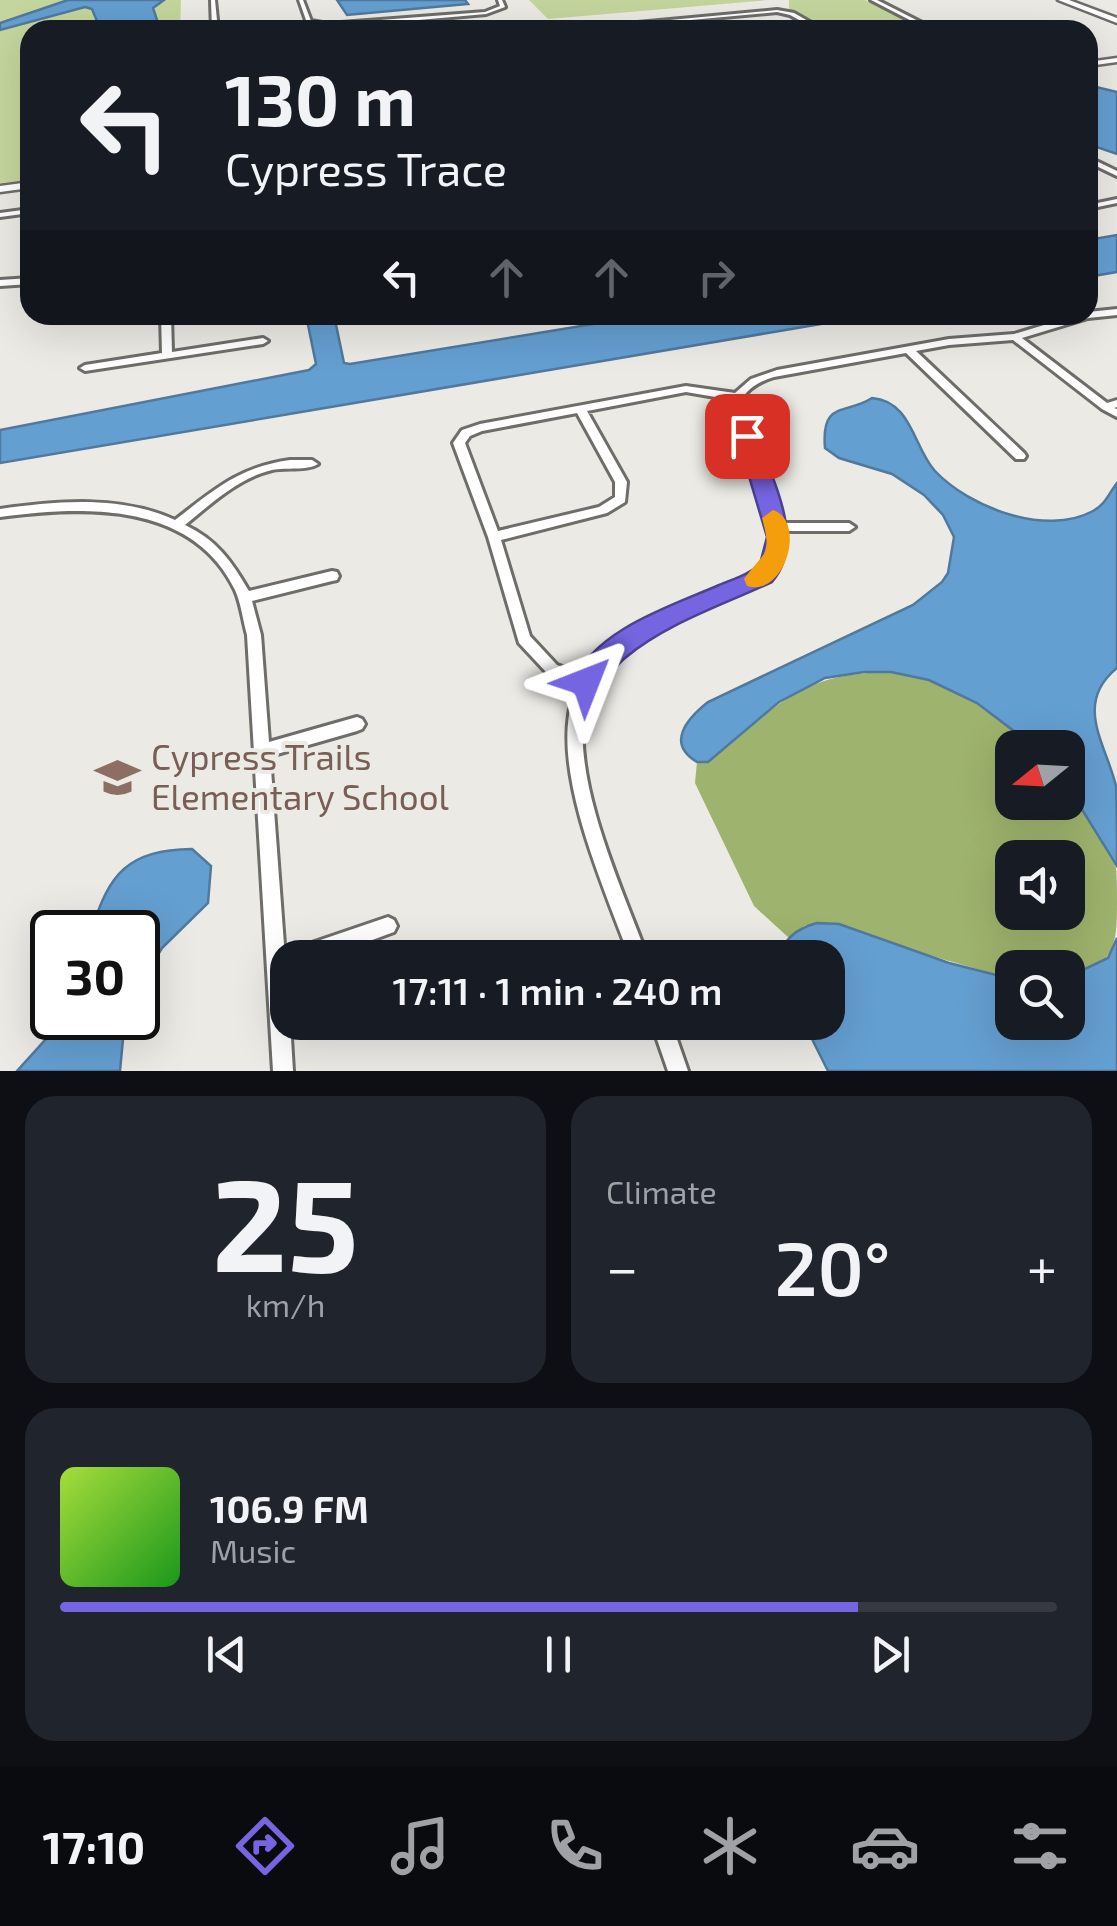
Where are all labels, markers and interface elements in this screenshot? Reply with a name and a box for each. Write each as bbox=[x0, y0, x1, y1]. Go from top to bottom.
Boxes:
text: 130 m bbox=[225, 56, 416, 140]
icon: left bbox=[60, 60, 190, 190]
text: Cypress Trace bbox=[225, 141, 507, 195]
icon: left bbox=[374, 250, 429, 305]
icon: ahead bbox=[479, 250, 534, 305]
icon: ahead bbox=[584, 250, 639, 305]
icon: right bbox=[689, 250, 744, 305]
pin bbox=[705, 394, 790, 479]
icon: arrive bbox=[720, 409, 775, 464]
position arrow bbox=[534, 630, 638, 734]
north arrow bbox=[995, 730, 1085, 820]
map controls bbox=[995, 730, 1085, 1040]
place label: Cypress Trails Elementary School bbox=[151, 735, 450, 817]
school or university icon: Cypress Trails Elementary School bbox=[94, 754, 142, 802]
button: sound bbox=[995, 840, 1085, 930]
speed limit sign: 30 bbox=[30, 910, 160, 1040]
button: search bbox=[995, 950, 1085, 1040]
text: 17:11 · 1 min · 240 m bbox=[393, 967, 722, 1013]
text: 25 bbox=[212, 1142, 359, 1298]
text: Climate bbox=[606, 1172, 717, 1210]
text: 20° bbox=[775, 1221, 890, 1311]
text: − bbox=[606, 1233, 638, 1299]
text: + bbox=[1027, 1233, 1057, 1299]
text: km/h bbox=[246, 1285, 325, 1323]
text: 106.9 FM bbox=[210, 1485, 369, 1531]
text: Music bbox=[210, 1531, 296, 1569]
icon: previous bbox=[199, 1627, 254, 1682]
icon: pause bbox=[531, 1627, 586, 1682]
icon: next bbox=[863, 1627, 918, 1682]
icon: directions bbox=[230, 1811, 300, 1881]
icon: music bbox=[385, 1811, 455, 1881]
icon: phone bbox=[540, 1811, 610, 1881]
icon: climate bbox=[695, 1811, 765, 1881]
icon: car bbox=[850, 1811, 920, 1881]
icon: filters bbox=[1005, 1811, 1075, 1881]
text: 17:10 bbox=[42, 1819, 145, 1873]

